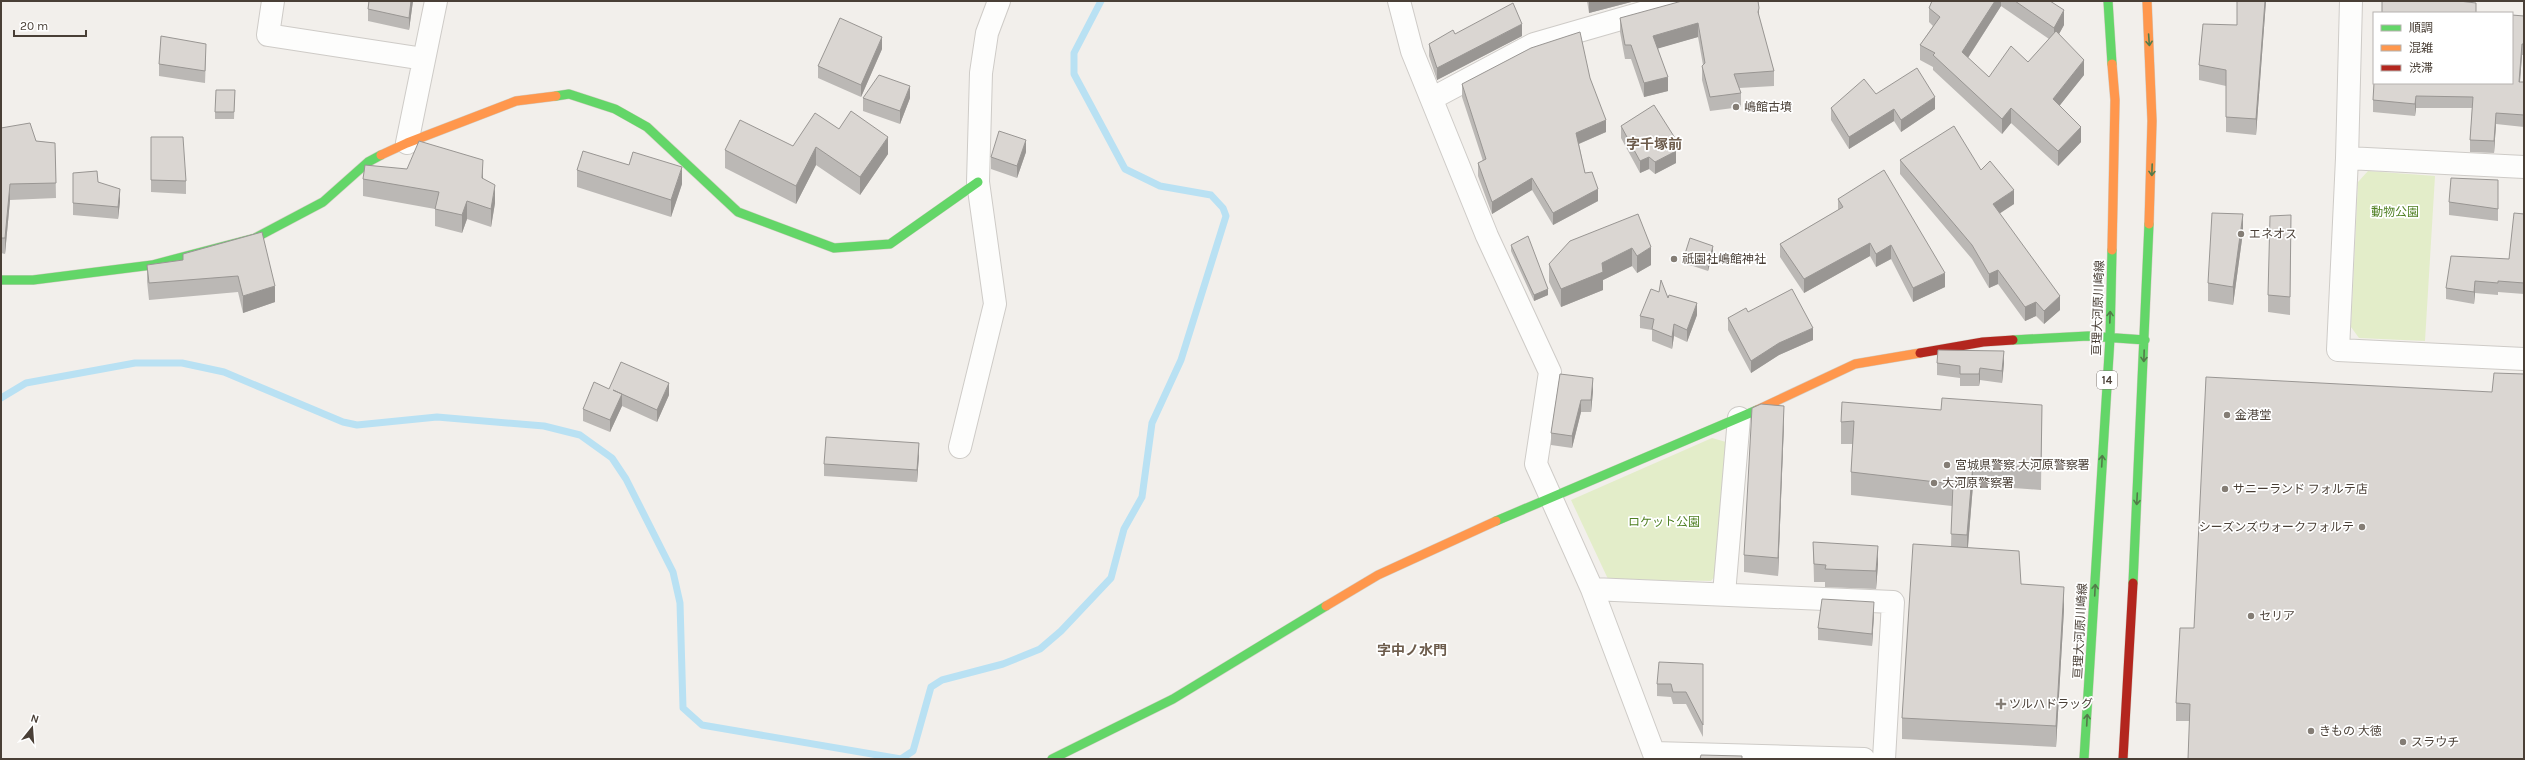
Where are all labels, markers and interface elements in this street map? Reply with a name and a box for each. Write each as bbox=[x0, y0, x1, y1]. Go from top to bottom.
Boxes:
scale bar bbox=[14, 12, 86, 38]
legend bbox=[2373, 12, 2513, 84]
text: 20 m bbox=[20, 19, 48, 33]
text: 順調 bbox=[2409, 21, 2433, 35]
one-way arrow bbox=[2146, 33, 2153, 46]
text: 混雑 bbox=[2409, 41, 2433, 55]
text: 渋滞 bbox=[2409, 61, 2433, 75]
place label: 嶋館古墳 bbox=[1744, 100, 1792, 114]
marker: 嶋館古墳 bbox=[1731, 102, 1741, 112]
district label: 字千塚前 bbox=[1626, 136, 1682, 153]
one-way arrow bbox=[2148, 163, 2156, 176]
park label: 動物公園 bbox=[2371, 205, 2419, 219]
place label: エネオス bbox=[2249, 227, 2297, 241]
marker: エネオス bbox=[2236, 229, 2246, 239]
place label: 祇園社嶋館神社 bbox=[1682, 252, 1766, 266]
marker: 祇園社嶋館神社 bbox=[1669, 254, 1679, 264]
street label: 亘理大河原川崎線 bbox=[2089, 260, 2107, 356]
one-way arrow bbox=[2106, 311, 2114, 324]
one-way arrow bbox=[2140, 349, 2148, 362]
road number: 14 bbox=[2097, 371, 2117, 389]
place label: 金港堂 bbox=[2235, 408, 2271, 422]
marker: 金港堂 bbox=[2222, 410, 2232, 420]
one-way arrow bbox=[2099, 455, 2106, 468]
place label: 宮城県警察 大河原警察署 bbox=[1955, 458, 2090, 472]
marker: 宮城県警察 大河原警察署 bbox=[1942, 460, 1952, 470]
place label: 大河原警察署 bbox=[1942, 476, 2014, 490]
marker: 大河原警察署 bbox=[1929, 478, 1939, 488]
place label: サニーランド フォルテ店 bbox=[2233, 482, 2368, 496]
marker: サニーランド フォルテ店 bbox=[2220, 484, 2230, 494]
one-way arrow bbox=[2133, 492, 2141, 505]
park label: ロケット公園 bbox=[1628, 515, 1700, 529]
place label: シーズンズウォークフォルテ bbox=[2199, 520, 2354, 534]
marker: シーズンズウォークフォルテ bbox=[2357, 522, 2367, 532]
street label: 亘理大河原川崎線 bbox=[2070, 583, 2090, 679]
one-way arrow bbox=[2091, 584, 2098, 597]
place label: セリア bbox=[2259, 609, 2295, 623]
marker: セリア bbox=[2246, 611, 2256, 621]
district label: 字中ノ水門 bbox=[1377, 642, 1447, 659]
place label: ツルハドラッグ bbox=[2009, 697, 2093, 711]
marker: ツルハドラッグ bbox=[1996, 699, 2006, 709]
north arrow bbox=[12, 708, 52, 748]
text: N bbox=[29, 712, 40, 726]
one-way arrow bbox=[2083, 714, 2090, 727]
place label: きもの 大徳 bbox=[2319, 724, 2382, 738]
marker: きもの 大徳 bbox=[2306, 726, 2316, 736]
place label: スラウチ bbox=[2411, 735, 2459, 749]
marker: スラウチ bbox=[2398, 737, 2408, 747]

